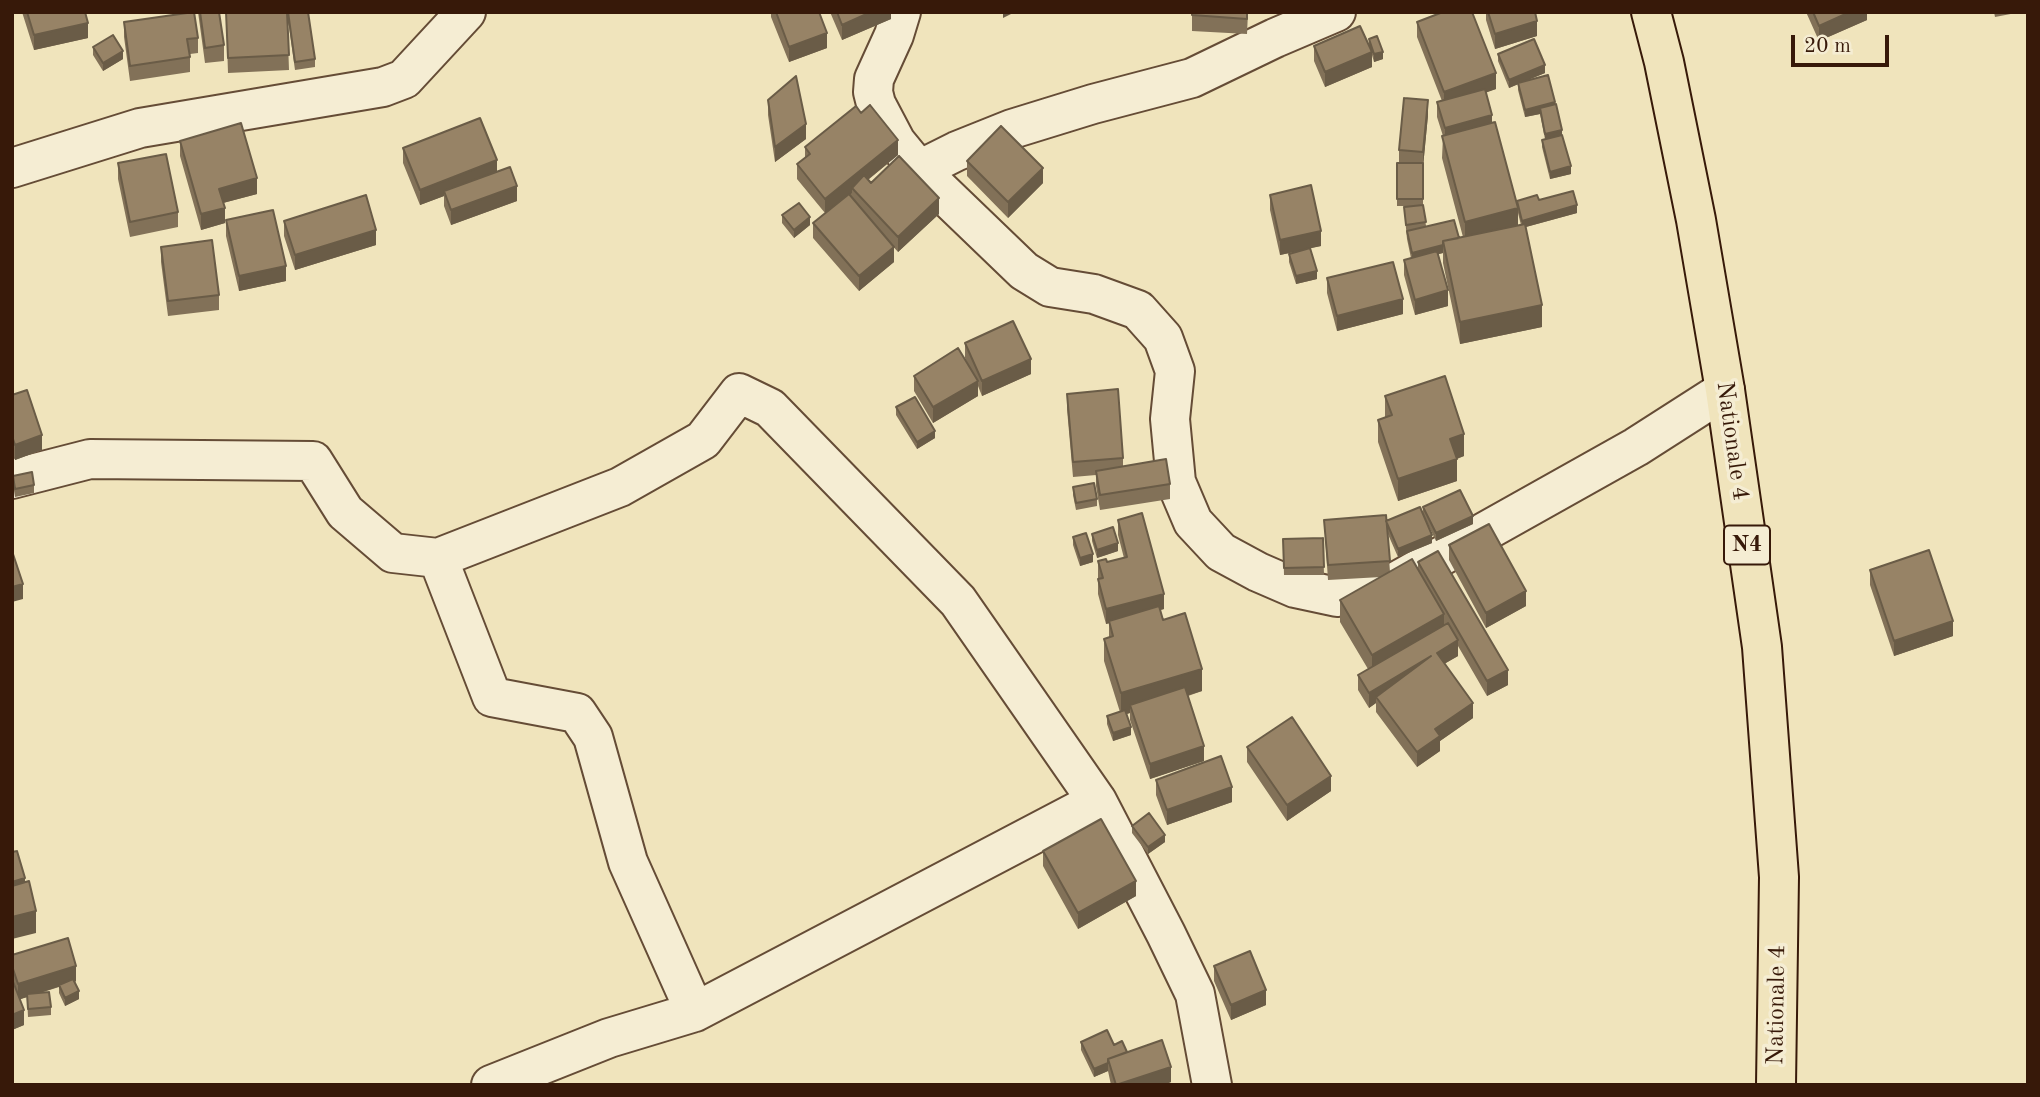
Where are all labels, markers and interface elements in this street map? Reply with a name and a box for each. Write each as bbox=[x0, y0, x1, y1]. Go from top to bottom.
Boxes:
scale bar bbox=[1795, 21, 1893, 65]
text: 20 m bbox=[1804, 36, 1851, 57]
street label: Nationale 4 bbox=[1709, 380, 1755, 502]
road number: N4 bbox=[1724, 526, 1770, 565]
street label: Nationale 4 bbox=[1762, 945, 1792, 1065]

